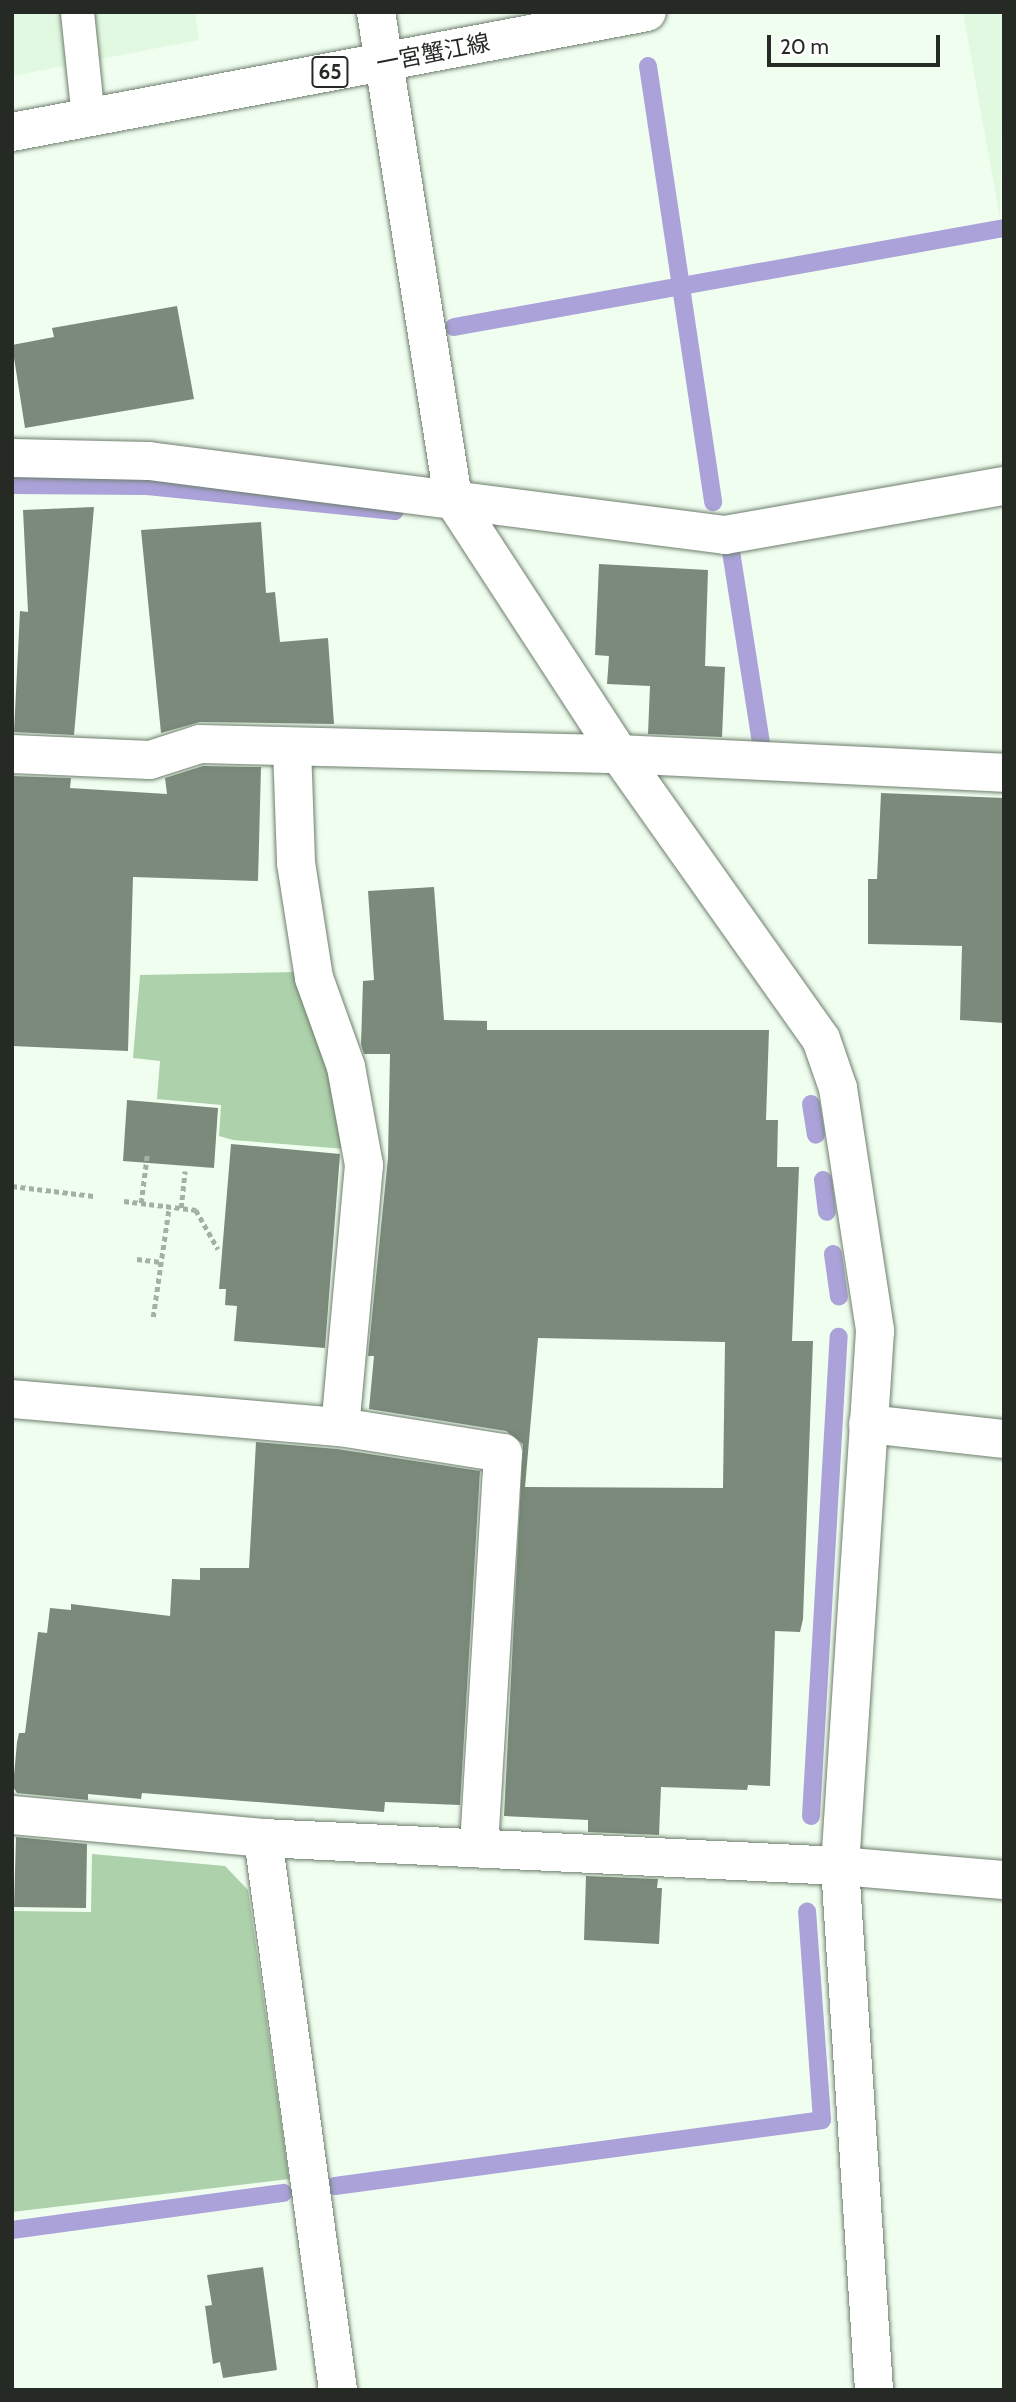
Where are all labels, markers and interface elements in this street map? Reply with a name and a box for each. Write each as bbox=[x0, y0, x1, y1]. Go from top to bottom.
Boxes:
scale bar bbox=[771, 21, 944, 65]
street label: 一宮蟹江線 bbox=[374, 28, 492, 78]
text: 20 m bbox=[780, 34, 829, 59]
road number: 65 bbox=[311, 55, 349, 90]

